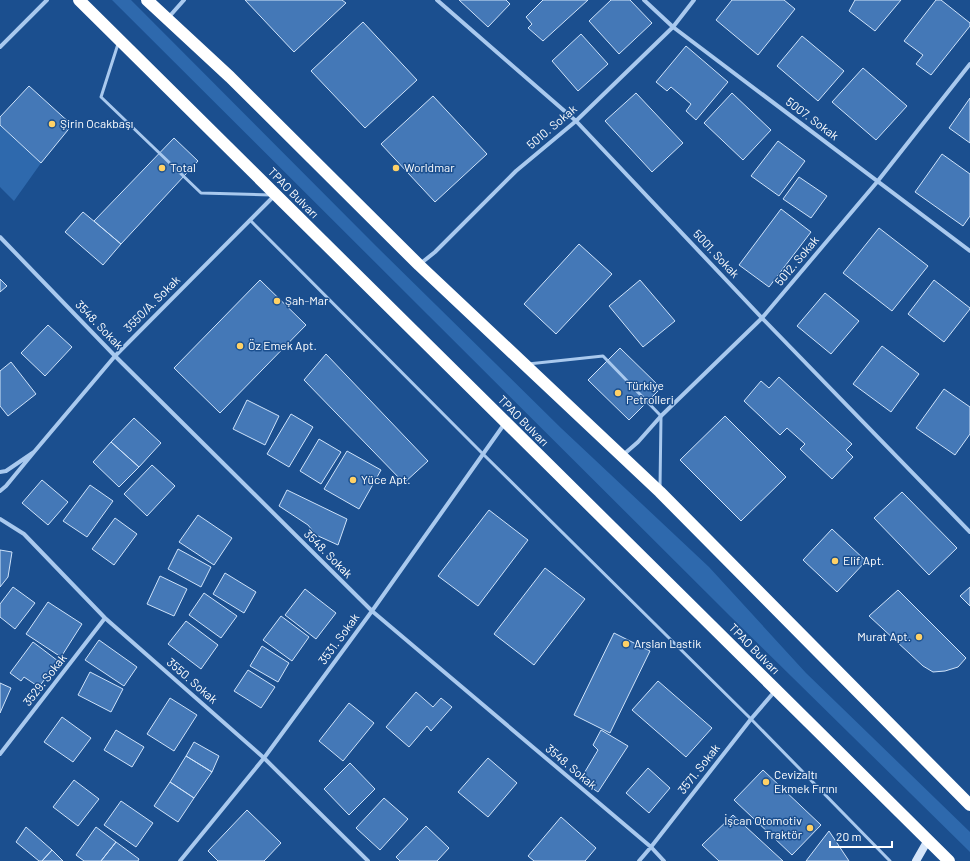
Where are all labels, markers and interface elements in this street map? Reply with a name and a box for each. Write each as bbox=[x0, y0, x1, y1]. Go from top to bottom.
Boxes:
street label: 5007. Sokak bbox=[784, 94, 842, 143]
street label: 5010. Sokak bbox=[524, 101, 579, 151]
place label: Şirin Ocakbaşı bbox=[60, 116, 133, 130]
marker: Şirin Ocakbaşı bbox=[47, 119, 57, 129]
place label: Total bbox=[170, 160, 196, 174]
place label: Worldmar bbox=[404, 160, 455, 174]
marker: Total bbox=[157, 163, 167, 173]
marker: Worldmar bbox=[391, 163, 401, 173]
street label: TPAO Bulvarı bbox=[265, 164, 322, 221]
street label: 5001. Sokak bbox=[691, 226, 743, 280]
street label: 5012. Sokak bbox=[771, 233, 821, 288]
street label: 3550/A. Sokak bbox=[120, 272, 182, 334]
place label: Şah-Mar bbox=[285, 293, 329, 307]
marker: Şah-Mar bbox=[272, 296, 282, 306]
street label: 3548. Sokak bbox=[73, 297, 126, 352]
place label: Öz Emek Apt. bbox=[248, 338, 317, 352]
marker: Öz Emek Apt. bbox=[235, 341, 245, 351]
place label: Türkiye Petrolleri bbox=[626, 378, 674, 406]
marker: Türkiye Petrolleri bbox=[613, 388, 623, 398]
street label: TPAO Bulvarı bbox=[495, 392, 552, 449]
place label: Yüce Apt. bbox=[361, 472, 411, 486]
marker: Yüce Apt. bbox=[348, 475, 358, 485]
street label: 3548. Sokak bbox=[302, 526, 356, 580]
place label: Elif Apt. bbox=[843, 553, 884, 567]
marker: Elif Apt. bbox=[830, 556, 840, 566]
street label: 3531. Sokak bbox=[315, 610, 361, 667]
street label: TPAO Bulvarı bbox=[726, 620, 783, 677]
place label: Murat Apt. bbox=[857, 629, 911, 643]
marker: Murat Apt. bbox=[914, 632, 924, 642]
place label: Arslan Lastik bbox=[634, 636, 701, 650]
marker: Arslan Lastik bbox=[621, 639, 631, 649]
street label: 3529. Sokak bbox=[19, 650, 69, 708]
street label: 3550. Sokak bbox=[164, 654, 221, 706]
street label: 3548. Sokak bbox=[543, 741, 600, 792]
street label: 3571. Sokak bbox=[674, 741, 722, 796]
place label: Cevizaltı Ekmek Fırını bbox=[774, 767, 837, 795]
marker: Cevizaltı Ekmek Fırını bbox=[761, 777, 771, 787]
place label: İşcan Otomotiv Traktör bbox=[724, 813, 803, 841]
marker: İşcan Otomotiv Traktör bbox=[805, 823, 815, 833]
scale bar bbox=[830, 823, 892, 849]
text: 20 m bbox=[836, 829, 862, 843]

